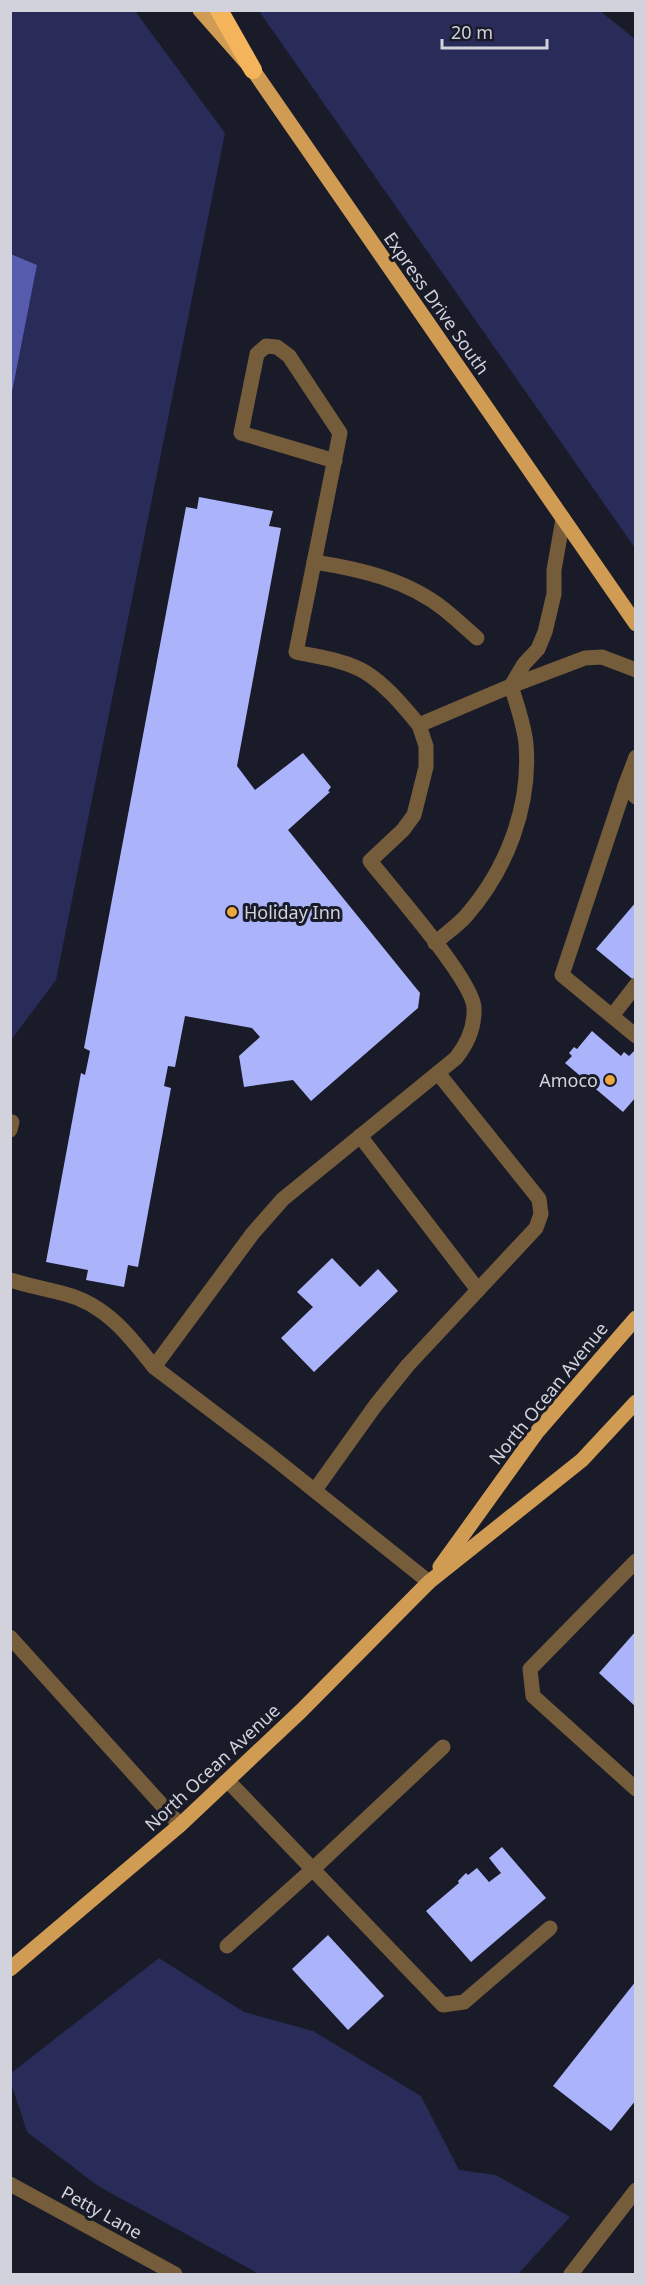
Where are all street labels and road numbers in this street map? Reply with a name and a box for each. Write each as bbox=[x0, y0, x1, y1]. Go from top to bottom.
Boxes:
street label: Express Drive South bbox=[379, 227, 495, 379]
street label: North Ocean Avenue bbox=[483, 1317, 613, 1469]
street label: North Ocean Avenue bbox=[139, 1698, 285, 1836]
street label: Petty Lane bbox=[57, 2180, 147, 2244]

